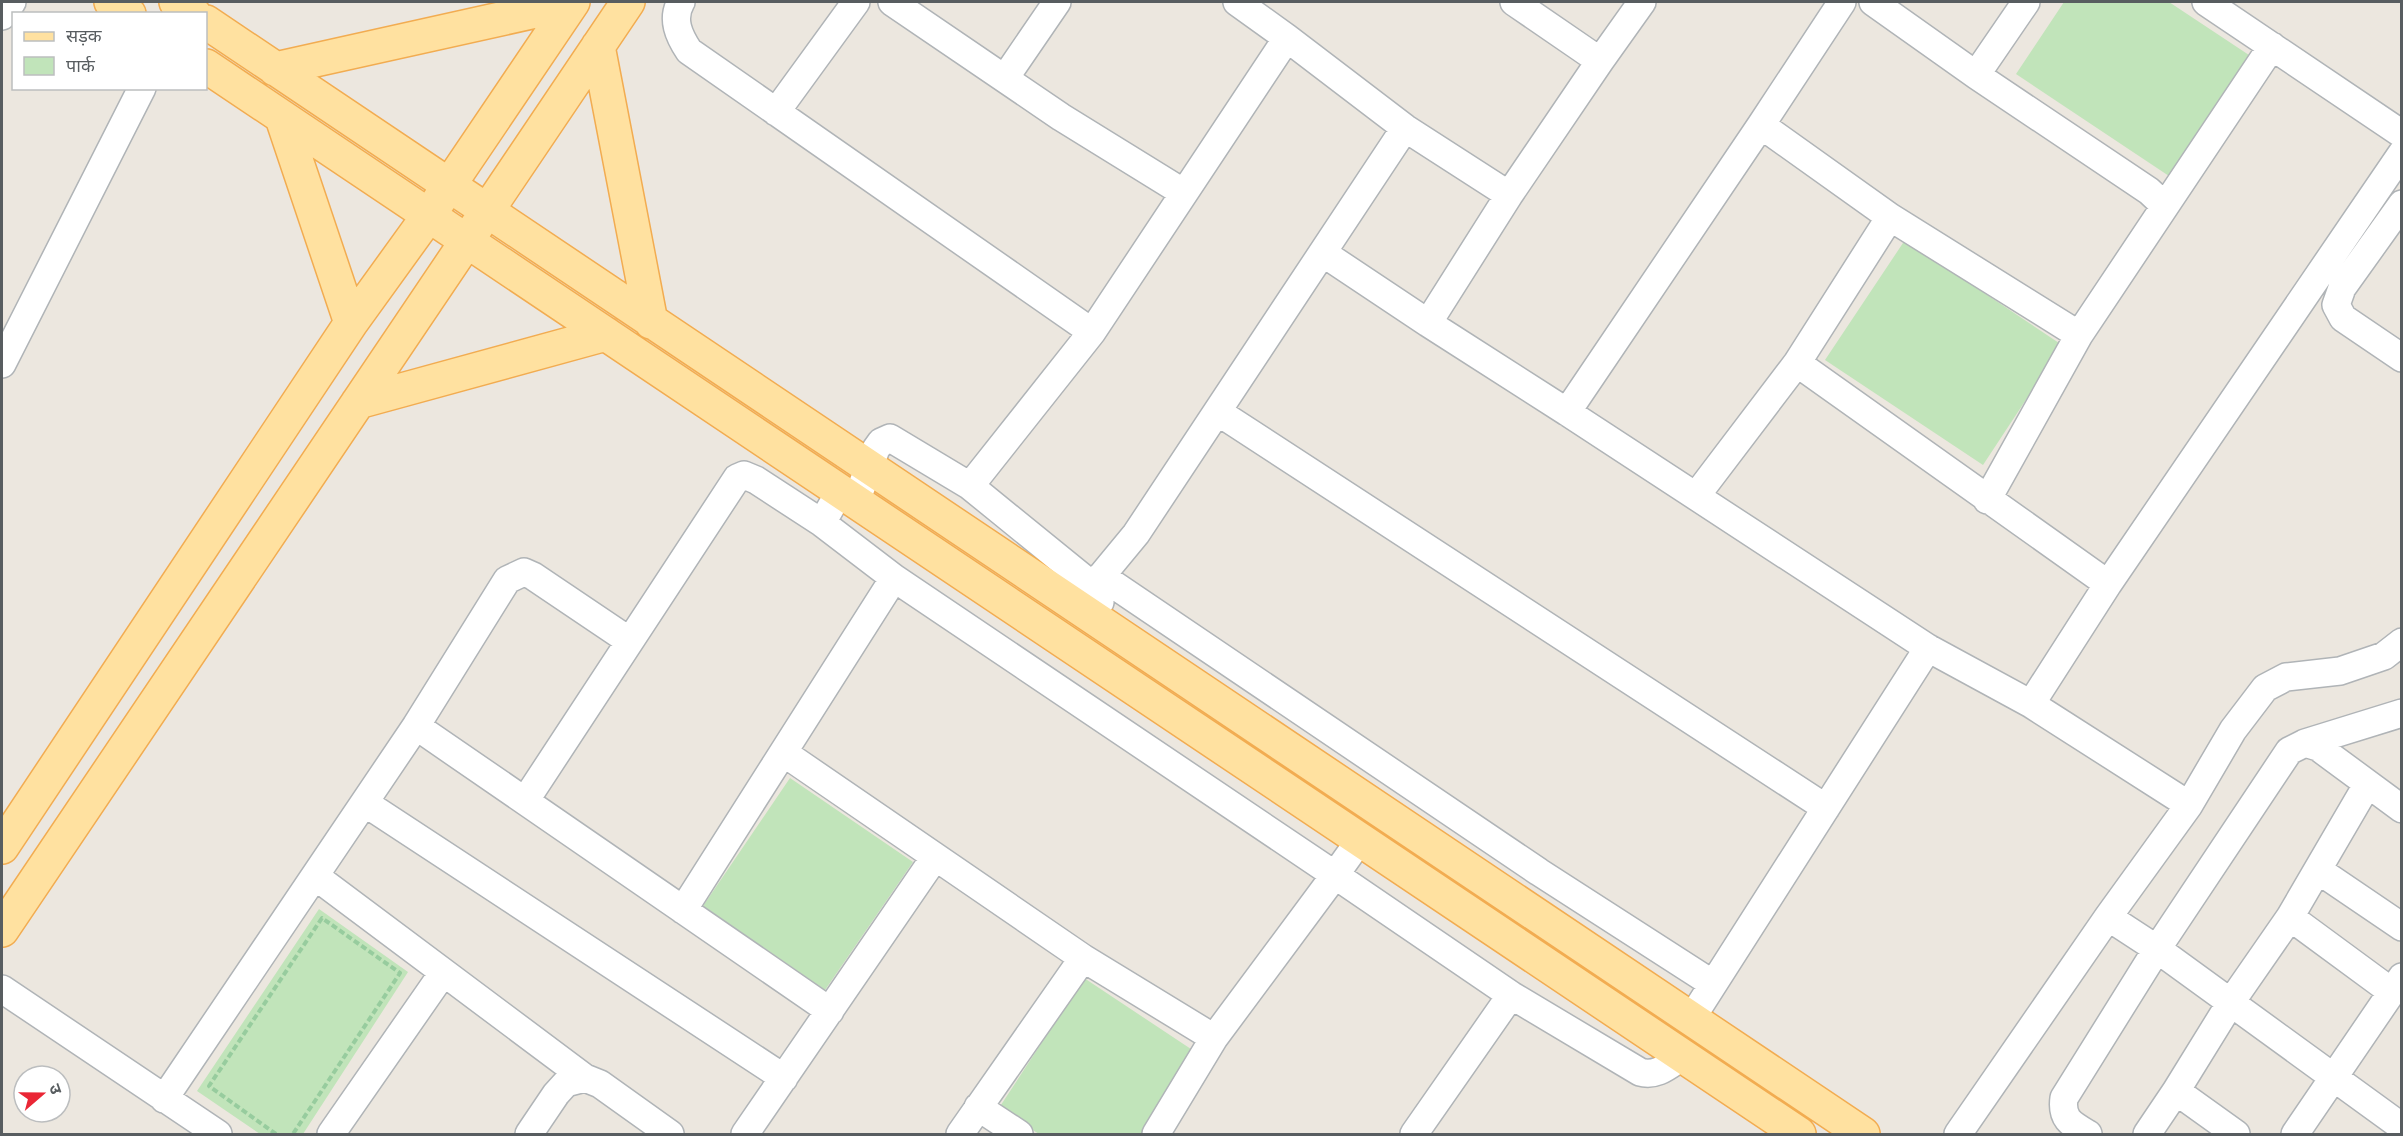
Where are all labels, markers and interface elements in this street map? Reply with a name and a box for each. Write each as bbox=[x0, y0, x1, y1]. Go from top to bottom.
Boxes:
legend bbox=[12, 12, 207, 90]
text: सड़क bbox=[66, 25, 103, 46]
text: पार्क bbox=[66, 55, 96, 76]
north arrow bbox=[12, 1064, 72, 1124]
text: उ bbox=[45, 1081, 66, 1097]

